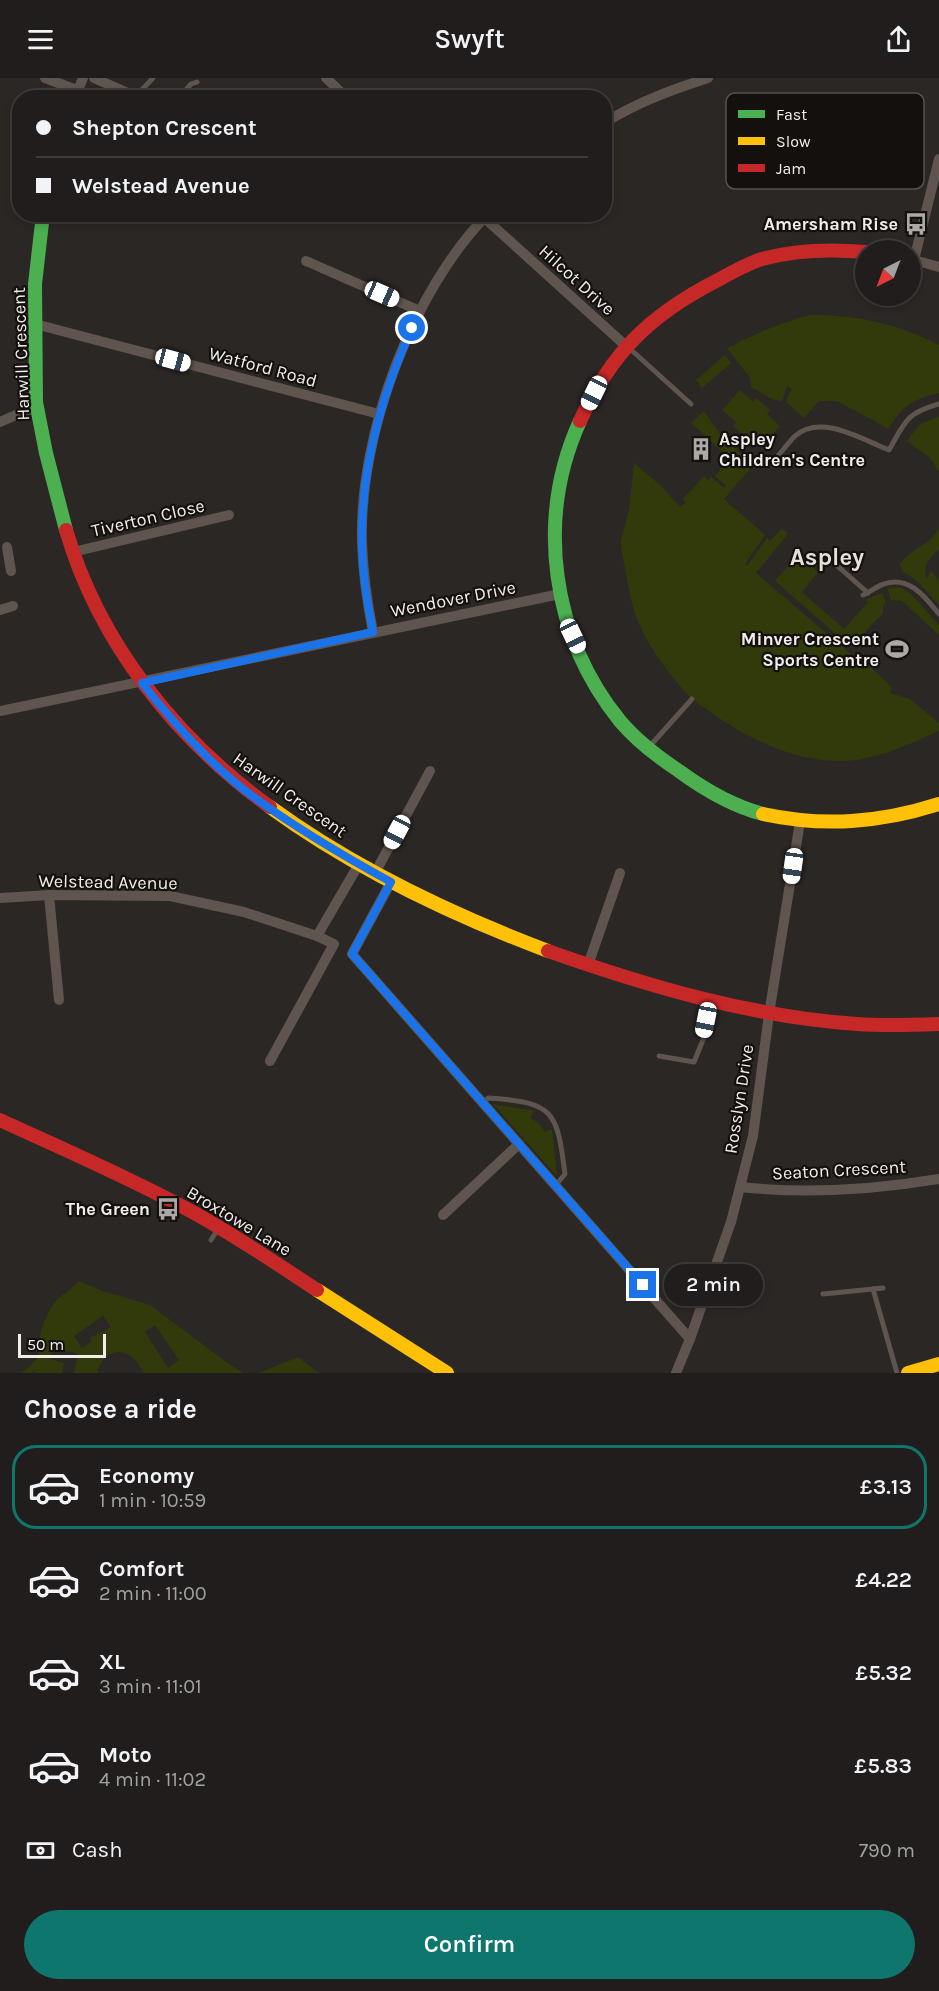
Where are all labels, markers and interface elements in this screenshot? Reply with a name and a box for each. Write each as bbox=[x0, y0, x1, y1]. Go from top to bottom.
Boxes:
icon: menu bbox=[24, 23, 57, 56]
text: Swyft bbox=[434, 23, 505, 55]
icon: share bbox=[882, 23, 915, 56]
legend bbox=[726, 93, 924, 189]
text: Fast bbox=[776, 105, 807, 124]
text: Shepton Crescent bbox=[72, 115, 257, 141]
text: Slow bbox=[776, 132, 811, 151]
text: Jam bbox=[776, 159, 806, 178]
text: Welstead Avenue bbox=[72, 173, 250, 199]
bus stop icon: Amersham Rise bbox=[903, 211, 929, 237]
place label: Amersham Rise bbox=[764, 213, 898, 235]
street label: Hilcot Drive bbox=[534, 240, 620, 320]
north arrow bbox=[855, 240, 921, 306]
map controls bbox=[855, 240, 921, 306]
car bbox=[362, 278, 402, 310]
street label: Harwill Crescent bbox=[8, 287, 34, 421]
route start bbox=[398, 314, 425, 341]
street label: Watford Road bbox=[206, 342, 320, 392]
car bbox=[153, 347, 193, 373]
car bbox=[578, 373, 610, 413]
place label: Aspley Children's Centre bbox=[719, 428, 865, 471]
building icon: Aspley Children's Centre bbox=[688, 436, 714, 462]
street label: Tiverton Close bbox=[89, 494, 207, 542]
district label: Aspley bbox=[790, 543, 864, 571]
street label: Wendover Drive bbox=[388, 576, 518, 622]
car bbox=[557, 616, 589, 656]
place label: Minver Crescent Sports Centre bbox=[741, 628, 879, 671]
sports icon: Minver Crescent Sports Centre bbox=[884, 636, 910, 662]
street label: Harwill Crescent bbox=[229, 748, 351, 842]
car bbox=[381, 812, 413, 852]
car bbox=[782, 847, 804, 885]
street label: Welstead Avenue bbox=[38, 870, 178, 894]
car bbox=[694, 1001, 718, 1039]
street label: Rosslyn Drive bbox=[720, 1043, 758, 1155]
street label: Seaton Crescent bbox=[771, 1155, 907, 1184]
street label: Broxtowe Lane bbox=[183, 1181, 295, 1261]
bus stop icon: The Green bbox=[155, 1196, 181, 1222]
place label: The Green bbox=[66, 1198, 150, 1220]
callout: 2 min bbox=[664, 1264, 763, 1306]
route end bbox=[629, 1271, 656, 1298]
text: 2 min bbox=[686, 1273, 741, 1296]
scale bar bbox=[18, 1331, 106, 1358]
text: 50 m bbox=[27, 1335, 64, 1354]
text: Choose a ride bbox=[24, 1393, 197, 1425]
icon: car bbox=[27, 1460, 81, 1514]
text: Economy bbox=[99, 1463, 194, 1489]
text: £3.13 bbox=[860, 1474, 912, 1500]
text: 1 min · 10:59 bbox=[99, 1489, 206, 1512]
icon: car bbox=[27, 1553, 81, 1607]
text: Comfort bbox=[99, 1556, 184, 1582]
text: £4.22 bbox=[855, 1567, 912, 1593]
text: 2 min · 11:00 bbox=[99, 1582, 207, 1605]
icon: car bbox=[27, 1646, 81, 1700]
text: XL bbox=[99, 1649, 125, 1675]
text: £5.32 bbox=[855, 1660, 912, 1686]
text: 3 min · 11:01 bbox=[99, 1675, 202, 1698]
icon: car bbox=[27, 1739, 81, 1793]
text: Moto bbox=[99, 1742, 152, 1768]
text: £5.83 bbox=[854, 1753, 912, 1779]
text: 4 min · 11:02 bbox=[99, 1768, 206, 1791]
icon: cash bbox=[24, 1834, 57, 1867]
text: Cash bbox=[72, 1837, 122, 1863]
text: 790 m bbox=[859, 1839, 915, 1862]
button: Confirm bbox=[24, 1910, 915, 1979]

